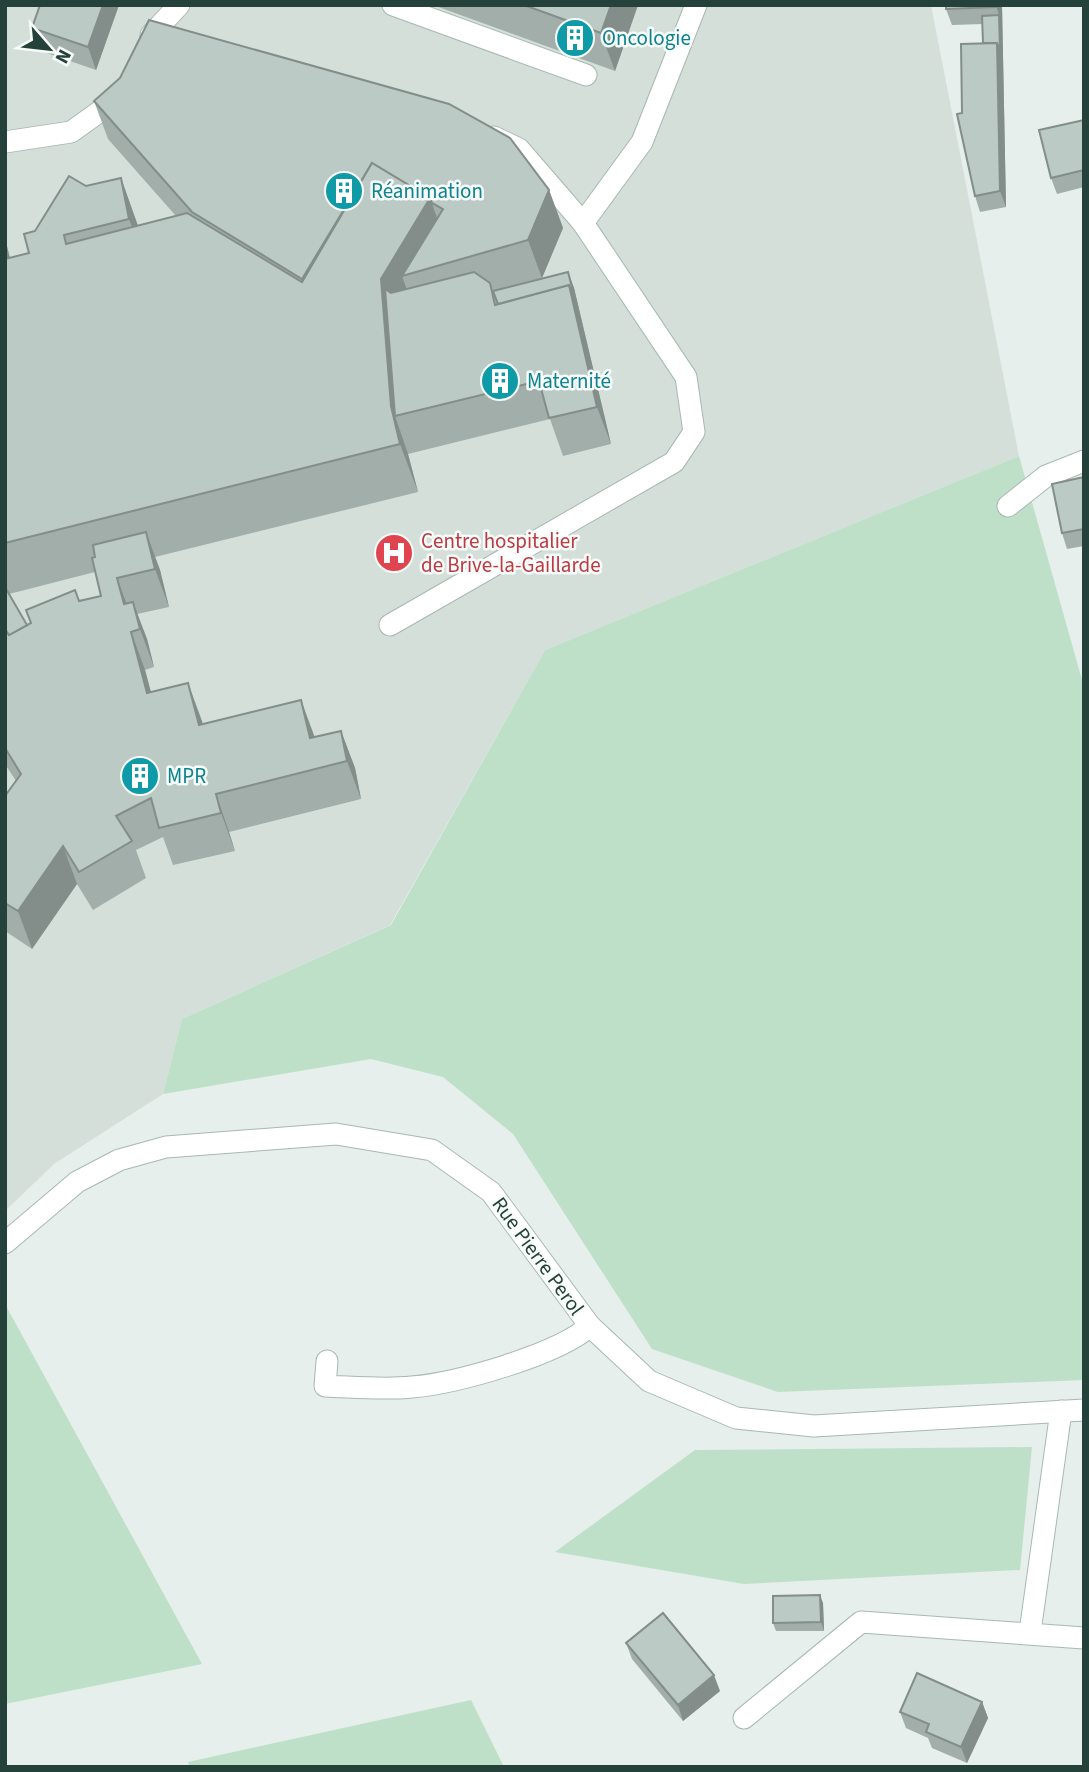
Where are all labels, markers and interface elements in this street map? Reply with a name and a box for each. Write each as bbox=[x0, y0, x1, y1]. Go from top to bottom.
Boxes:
north arrow bbox=[14, 14, 84, 84]
building icon: Oncologie bbox=[554, 17, 596, 59]
place label: Oncologie bbox=[602, 23, 691, 53]
text: N bbox=[48, 44, 78, 68]
building icon: Réanimation bbox=[323, 170, 365, 212]
place label: Réanimation bbox=[371, 176, 483, 206]
building icon: Maternité bbox=[479, 360, 521, 402]
place label: Maternité bbox=[527, 366, 611, 396]
place label: Centre hospitalier de Brive-la-Gaillarde bbox=[421, 526, 601, 580]
hospital icon: Centre hospitalier de Brive-la-Gaillarde bbox=[373, 532, 415, 574]
building icon: MPR bbox=[119, 755, 161, 797]
place label: MPR bbox=[167, 761, 206, 791]
street label: Rue Pierre Perol bbox=[485, 1191, 591, 1321]

